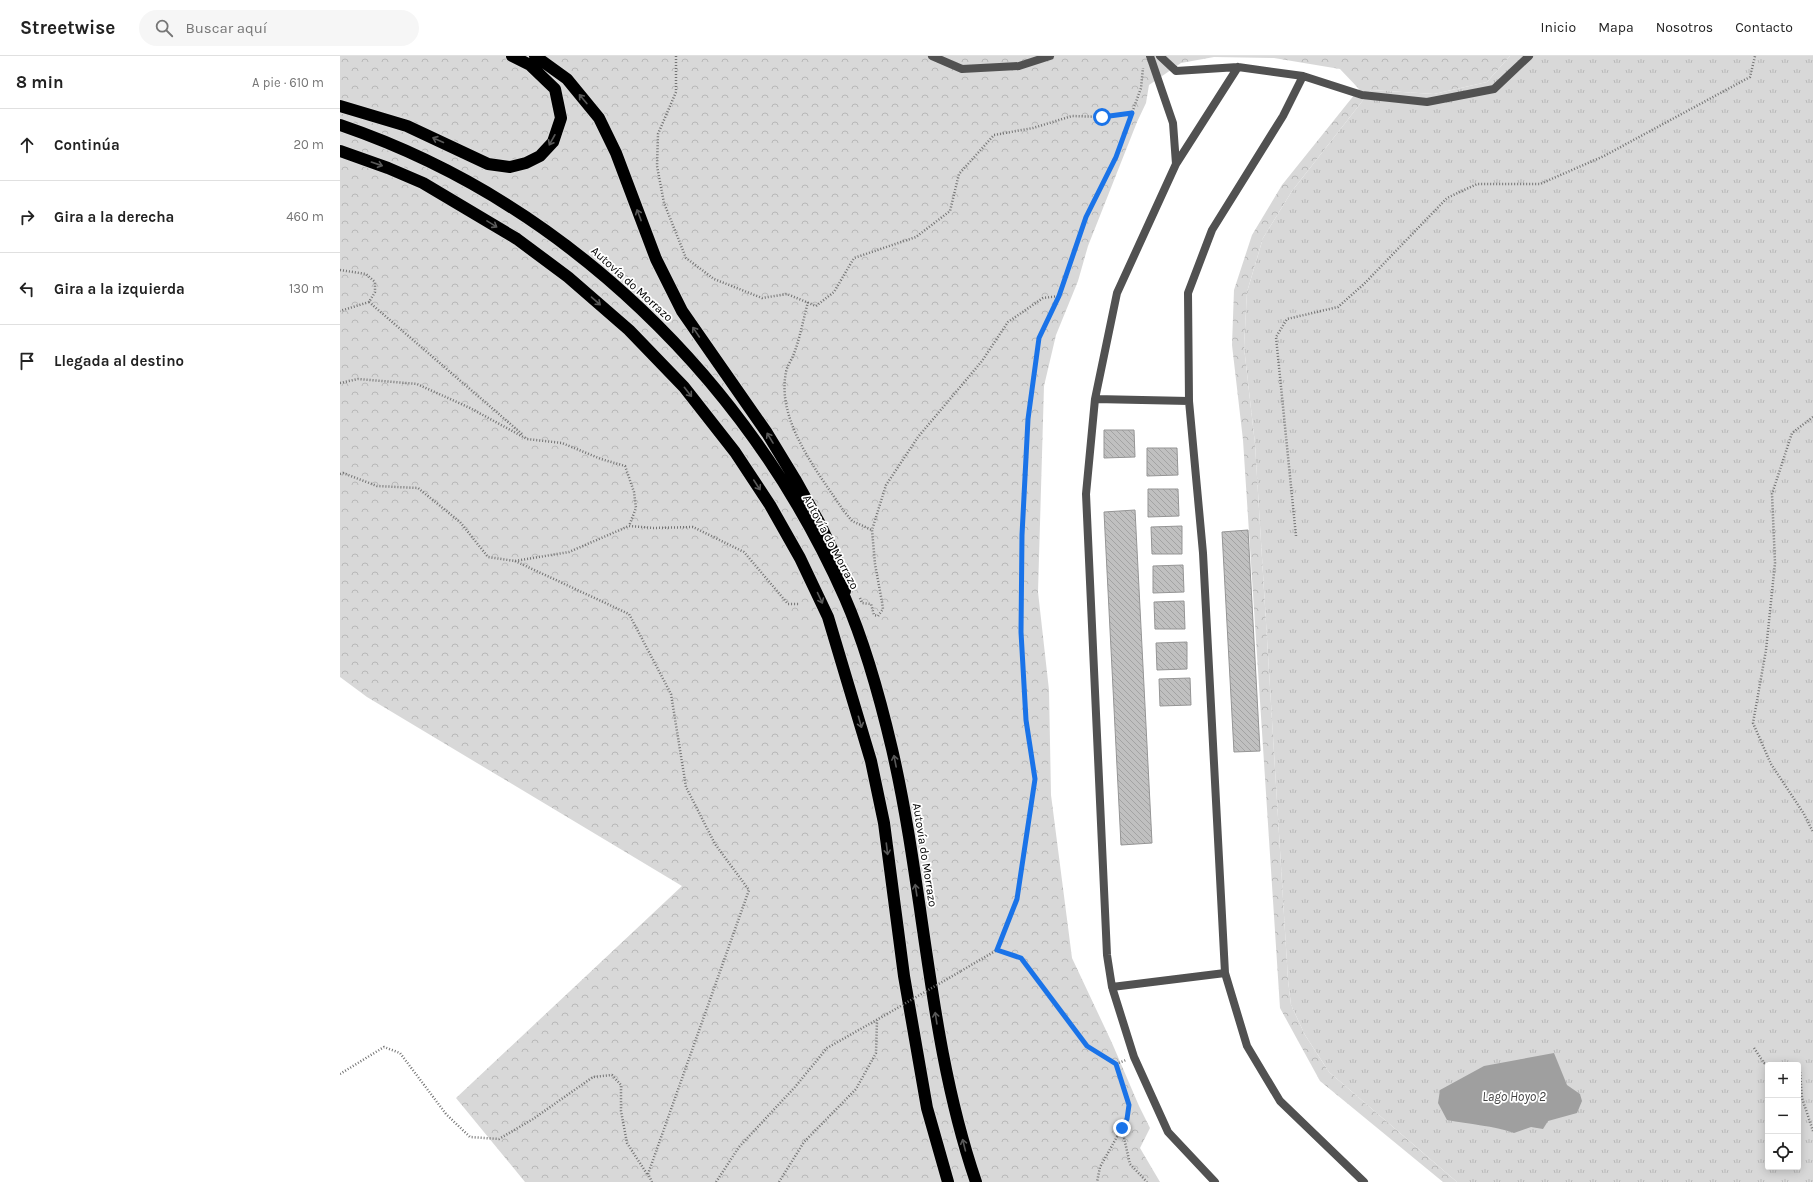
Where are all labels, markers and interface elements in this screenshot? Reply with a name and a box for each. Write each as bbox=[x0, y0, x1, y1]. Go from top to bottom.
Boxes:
search box bbox=[139, 10, 419, 46]
text: Streetwise bbox=[20, 17, 115, 39]
icon: search bbox=[153, 17, 175, 39]
text: Buscar aquí bbox=[185, 19, 267, 37]
text: Inicio bbox=[1541, 19, 1576, 36]
text: Mapa bbox=[1598, 19, 1634, 36]
text: Nosotros bbox=[1656, 19, 1713, 36]
text: Contacto bbox=[1735, 19, 1793, 36]
text: 8 min bbox=[16, 72, 64, 92]
text: A pie · 610 m bbox=[252, 75, 324, 90]
one-way arrow bbox=[579, 94, 588, 104]
route start bbox=[1093, 108, 1111, 126]
icon: ahead bbox=[16, 134, 38, 156]
one-way arrow bbox=[548, 134, 556, 146]
text: Continúa bbox=[54, 136, 120, 154]
one-way arrow bbox=[433, 136, 445, 143]
text: 20 m bbox=[294, 137, 324, 152]
one-way arrow bbox=[370, 160, 382, 168]
icon: right bbox=[16, 206, 38, 228]
text: Gira a la derecha bbox=[54, 208, 174, 226]
text: 460 m bbox=[286, 209, 324, 224]
one-way arrow bbox=[634, 210, 642, 222]
one-way arrow bbox=[486, 220, 498, 228]
street label: Autovía do Morrazo bbox=[588, 244, 676, 324]
icon: left bbox=[16, 278, 38, 300]
text: Gira a la izquierda bbox=[54, 280, 185, 298]
text: 130 m bbox=[289, 281, 324, 296]
one-way arrow bbox=[591, 297, 601, 306]
one-way arrow bbox=[692, 326, 700, 337]
icon: arrive bbox=[16, 350, 38, 372]
text: Llegada al destino bbox=[54, 352, 184, 370]
one-way arrow bbox=[684, 387, 693, 398]
one-way arrow bbox=[766, 432, 774, 444]
one-way arrow bbox=[753, 479, 761, 491]
street label: Autovía do Morrazo bbox=[800, 492, 862, 592]
one-way arrow bbox=[816, 592, 824, 604]
one-way arrow bbox=[857, 715, 864, 728]
one-way arrow bbox=[890, 755, 898, 768]
street label: Autovía do Morrazo bbox=[910, 802, 940, 908]
one-way arrow bbox=[883, 842, 891, 855]
one-way arrow bbox=[912, 883, 920, 896]
one-way arrow bbox=[932, 1012, 940, 1025]
map controls bbox=[1765, 1062, 1801, 1170]
button: + bbox=[1765, 1062, 1801, 1098]
water label: Lago Hoyo 2 bbox=[1482, 1089, 1546, 1104]
button: − bbox=[1765, 1098, 1801, 1134]
route end bbox=[1113, 1119, 1131, 1137]
button: locate bbox=[1765, 1134, 1801, 1170]
one-way arrow bbox=[960, 1139, 967, 1152]

